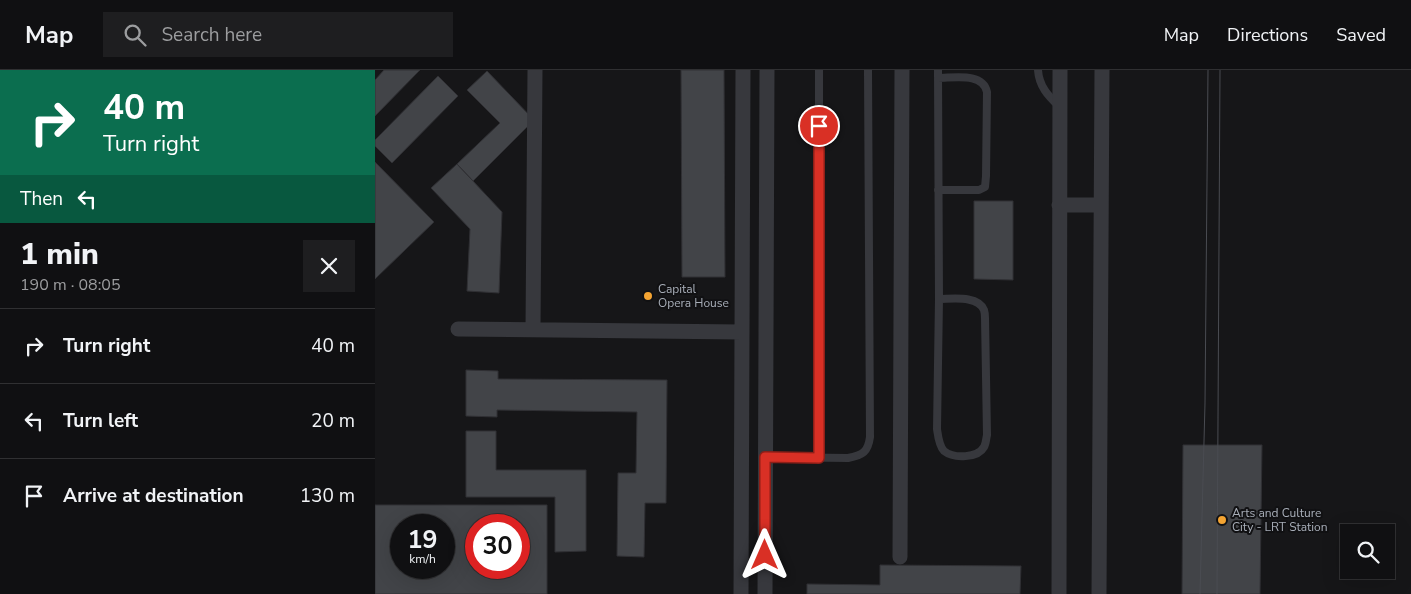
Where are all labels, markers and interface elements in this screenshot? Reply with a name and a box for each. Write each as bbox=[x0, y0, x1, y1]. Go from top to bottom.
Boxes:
search box bbox=[103, 12, 453, 57]
text: Map bbox=[25, 19, 73, 51]
icon: search bbox=[121, 21, 149, 49]
text: Search here bbox=[161, 22, 262, 48]
text: Map bbox=[1164, 23, 1199, 47]
text: Directions bbox=[1227, 23, 1308, 47]
text: Saved bbox=[1336, 23, 1386, 47]
text: 40 m bbox=[103, 84, 185, 131]
icon: right bbox=[20, 90, 85, 155]
pin bbox=[798, 105, 840, 147]
icon: arrive bbox=[805, 112, 833, 140]
text: Turn right bbox=[103, 129, 199, 159]
icon: left bbox=[73, 185, 101, 213]
text: Then bbox=[20, 186, 63, 212]
text: 1 min bbox=[20, 234, 99, 275]
button: close bbox=[303, 240, 355, 292]
text: 190 m · 08:05 bbox=[20, 274, 121, 296]
place label: Capital Opera House bbox=[658, 281, 729, 311]
marker: Capital Opera House bbox=[642, 290, 654, 302]
icon: right bbox=[20, 332, 48, 360]
text: Turn right bbox=[63, 333, 150, 359]
text: 40 m bbox=[311, 333, 355, 359]
icon: left bbox=[20, 407, 48, 435]
text: Turn left bbox=[63, 408, 138, 434]
text: 20 m bbox=[311, 408, 355, 434]
icon: arrive bbox=[20, 482, 48, 510]
text: Arrive at destination bbox=[63, 483, 244, 509]
text: 130 m bbox=[300, 483, 355, 509]
place label: Arts and Culture City - LRT Station bbox=[1232, 505, 1328, 535]
speed limit sign: 30 bbox=[465, 514, 530, 579]
marker: Arts and Culture City - LRT Station bbox=[1216, 514, 1228, 526]
text: 19 bbox=[407, 523, 438, 557]
map controls bbox=[1340, 524, 1395, 579]
button: search bbox=[1340, 524, 1395, 579]
position arrow bbox=[738, 528, 790, 580]
text: km/h bbox=[409, 551, 436, 567]

